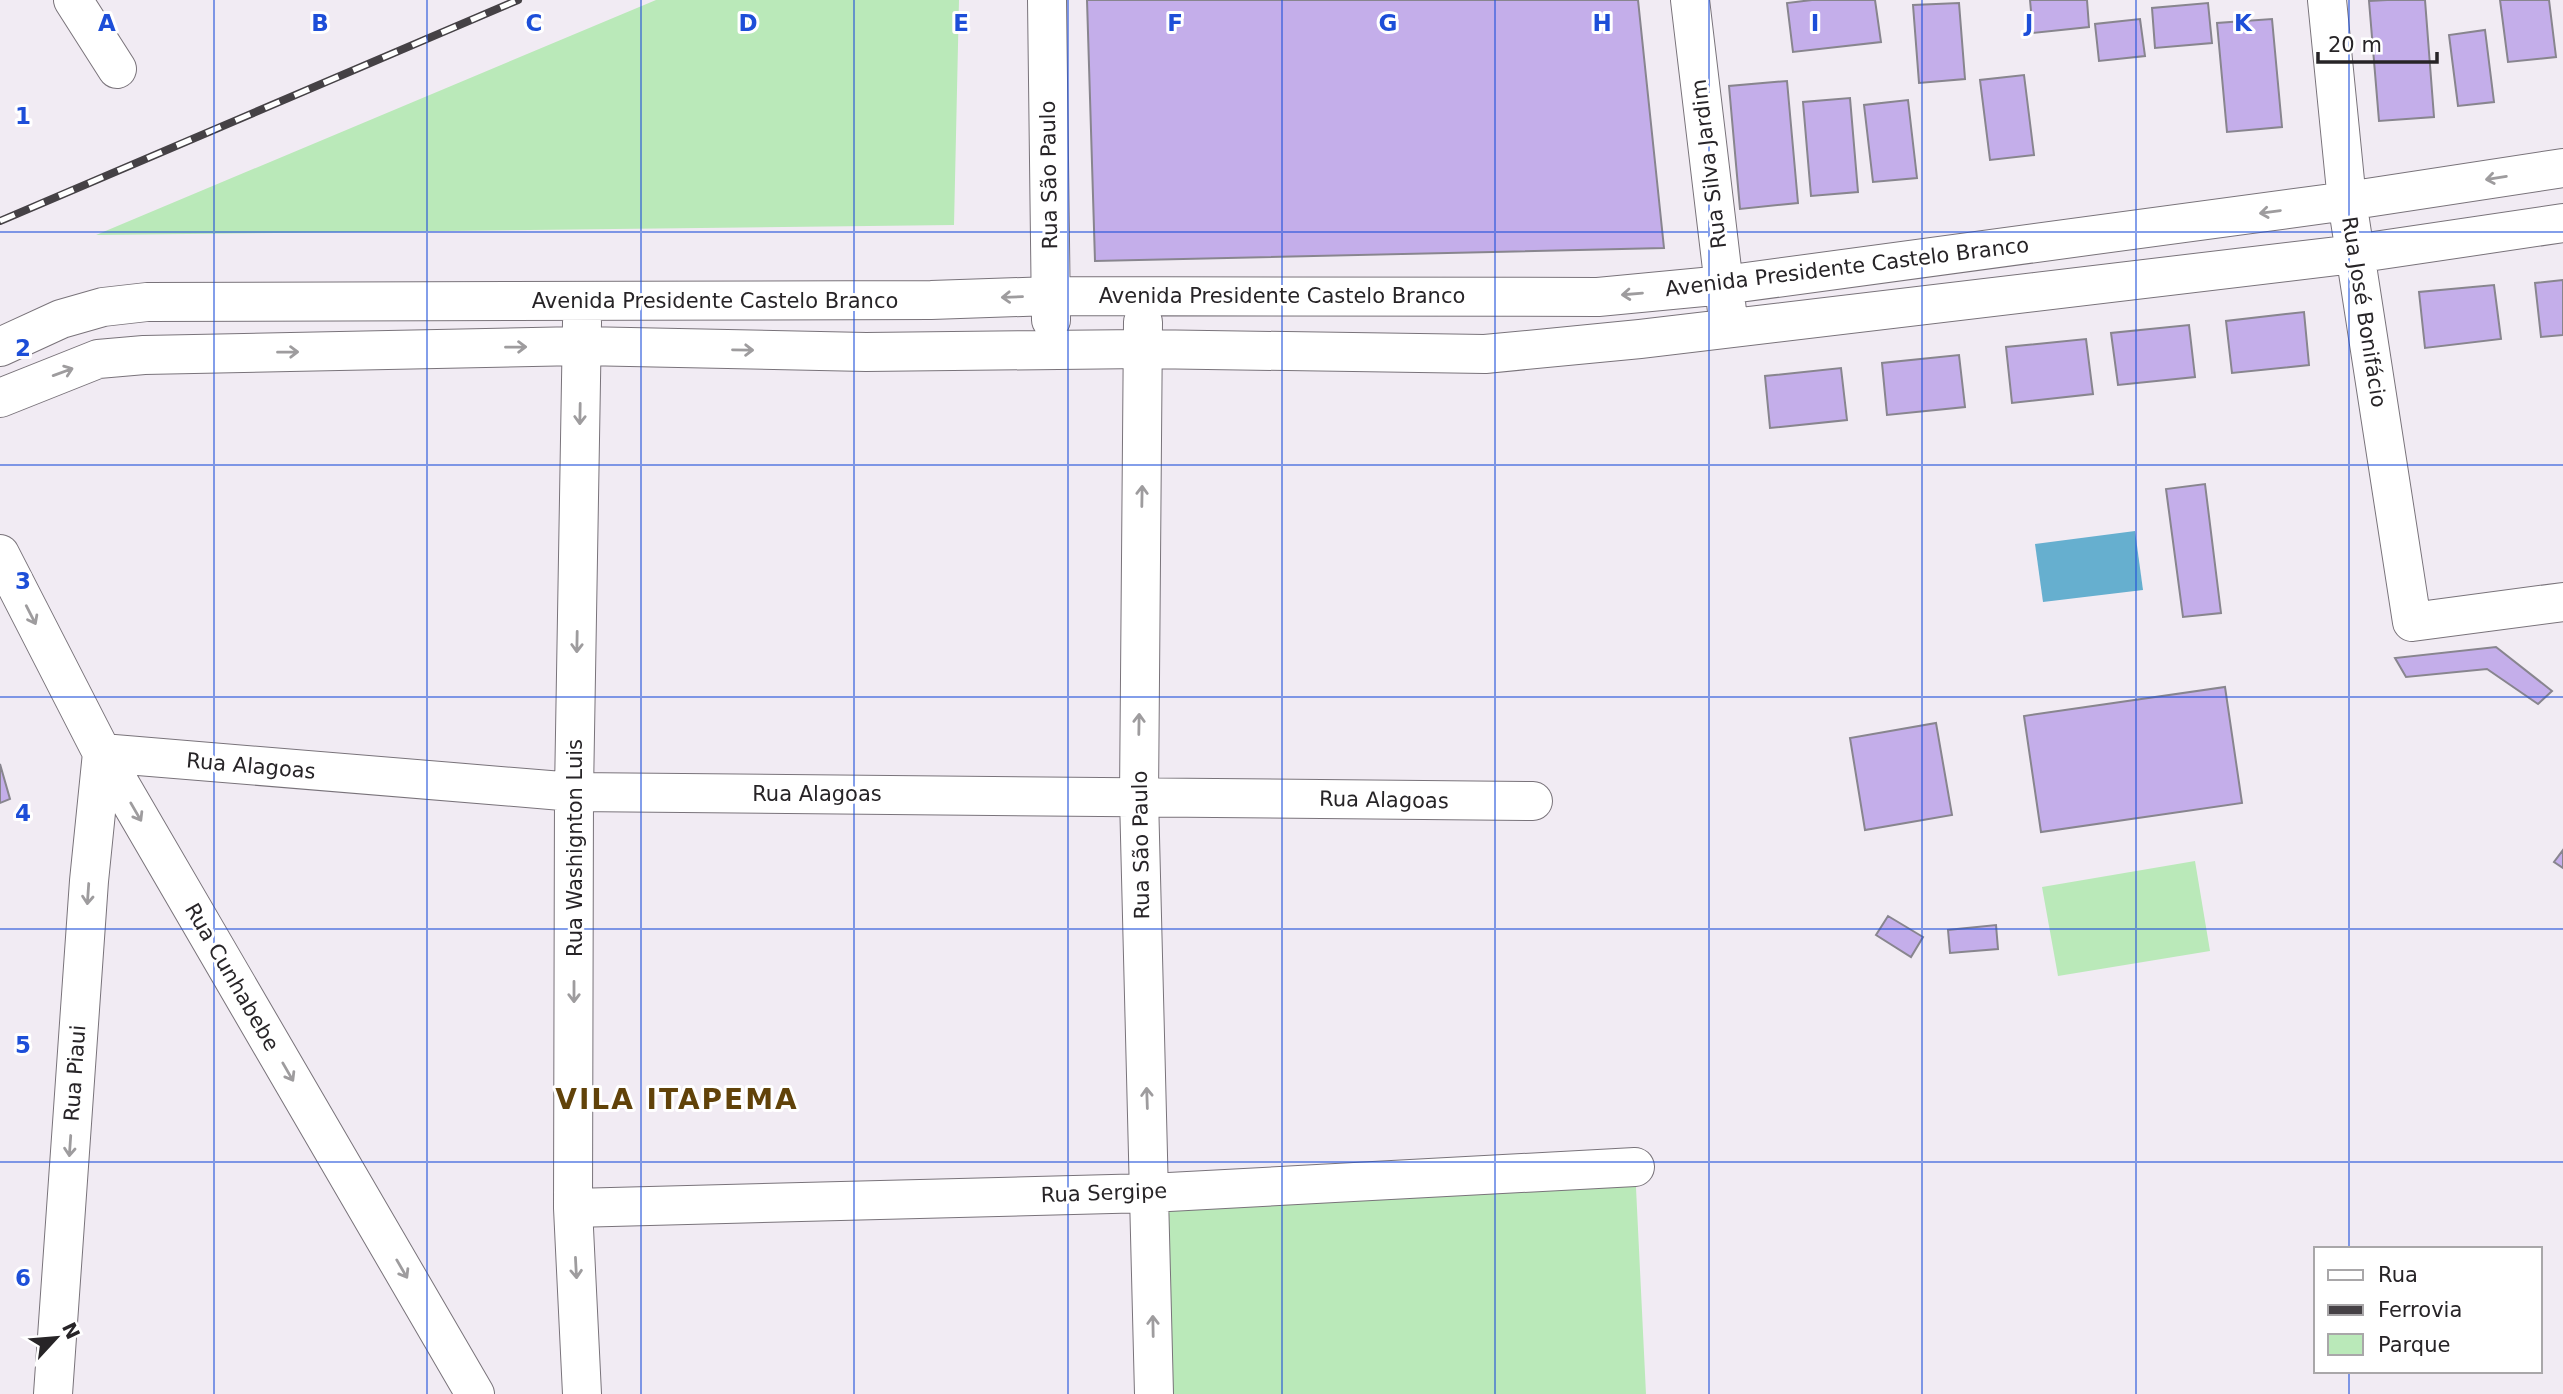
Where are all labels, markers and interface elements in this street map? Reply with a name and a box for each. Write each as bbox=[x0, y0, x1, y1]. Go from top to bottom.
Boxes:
text: A bbox=[98, 10, 116, 36]
text: B bbox=[311, 10, 329, 36]
text: C bbox=[526, 10, 542, 36]
text: D bbox=[738, 10, 758, 36]
text: E bbox=[953, 10, 969, 36]
text: F bbox=[1167, 10, 1183, 36]
text: G bbox=[1379, 10, 1397, 36]
text: H bbox=[1592, 10, 1612, 36]
text: I bbox=[1811, 10, 1819, 36]
text: J bbox=[2023, 10, 2033, 36]
text: K bbox=[2234, 10, 2253, 36]
scale bar bbox=[2318, 21, 2437, 65]
text: 20 m bbox=[2328, 33, 2382, 57]
street label: Rua Silva Jardim bbox=[1687, 78, 1731, 250]
street label: Rua São Paulo bbox=[1036, 100, 1062, 250]
text: 1 bbox=[15, 103, 31, 129]
one-way arrow bbox=[2485, 172, 2507, 185]
one-way arrow bbox=[2260, 205, 2282, 218]
street label: Rua José Bonifácio bbox=[2337, 215, 2391, 409]
street label: Avenida Presidente Castelo Branco bbox=[1664, 233, 2030, 301]
street label: Avenida Presidente Castelo Branco bbox=[1099, 284, 1465, 308]
one-way arrow bbox=[1621, 288, 1644, 301]
street label: Avenida Presidente Castelo Branco bbox=[532, 289, 898, 313]
one-way arrow bbox=[1001, 291, 1024, 304]
text: 2 bbox=[15, 335, 31, 361]
one-way arrow bbox=[504, 341, 527, 354]
one-way arrow bbox=[731, 343, 754, 356]
one-way arrow bbox=[276, 345, 299, 358]
one-way arrow bbox=[52, 365, 74, 377]
one-way arrow bbox=[574, 403, 587, 426]
one-way arrow bbox=[1135, 485, 1149, 508]
text: 3 bbox=[15, 568, 31, 594]
one-way arrow bbox=[25, 604, 39, 625]
one-way arrow bbox=[570, 630, 584, 653]
one-way arrow bbox=[1133, 713, 1146, 736]
street label: Rua Washignton Luis bbox=[563, 739, 587, 957]
street label: Rua Alagoas bbox=[185, 748, 317, 784]
street label: Rua São Paulo bbox=[1128, 770, 1154, 920]
street label: Rua Alagoas bbox=[752, 782, 882, 806]
street label: Rua Alagoas bbox=[1319, 787, 1449, 813]
text: 4 bbox=[15, 800, 31, 826]
one-way arrow bbox=[129, 802, 143, 822]
one-way arrow bbox=[81, 883, 94, 906]
street label: Rua Cunhabebe bbox=[180, 899, 284, 1055]
one-way arrow bbox=[567, 980, 581, 1003]
street label: Rua Piaui bbox=[60, 1024, 90, 1122]
text: 5 bbox=[15, 1032, 31, 1058]
one-way arrow bbox=[281, 1062, 295, 1082]
district label: VILA ITAPEMA bbox=[555, 1083, 799, 1116]
one-way arrow bbox=[1140, 1087, 1154, 1110]
one-way arrow bbox=[63, 1134, 76, 1157]
street label: Rua Sergipe bbox=[1040, 1179, 1168, 1207]
legend bbox=[2314, 1247, 2542, 1373]
one-way arrow bbox=[570, 1257, 583, 1280]
one-way arrow bbox=[395, 1259, 409, 1279]
text: Rua bbox=[2378, 1263, 2418, 1287]
text: 6 bbox=[15, 1265, 31, 1291]
text: Ferrovia bbox=[2378, 1298, 2462, 1322]
north arrow bbox=[21, 1303, 91, 1373]
one-way arrow bbox=[1146, 1315, 1159, 1338]
text: N bbox=[58, 1319, 85, 1343]
text: Parque bbox=[2378, 1333, 2450, 1357]

